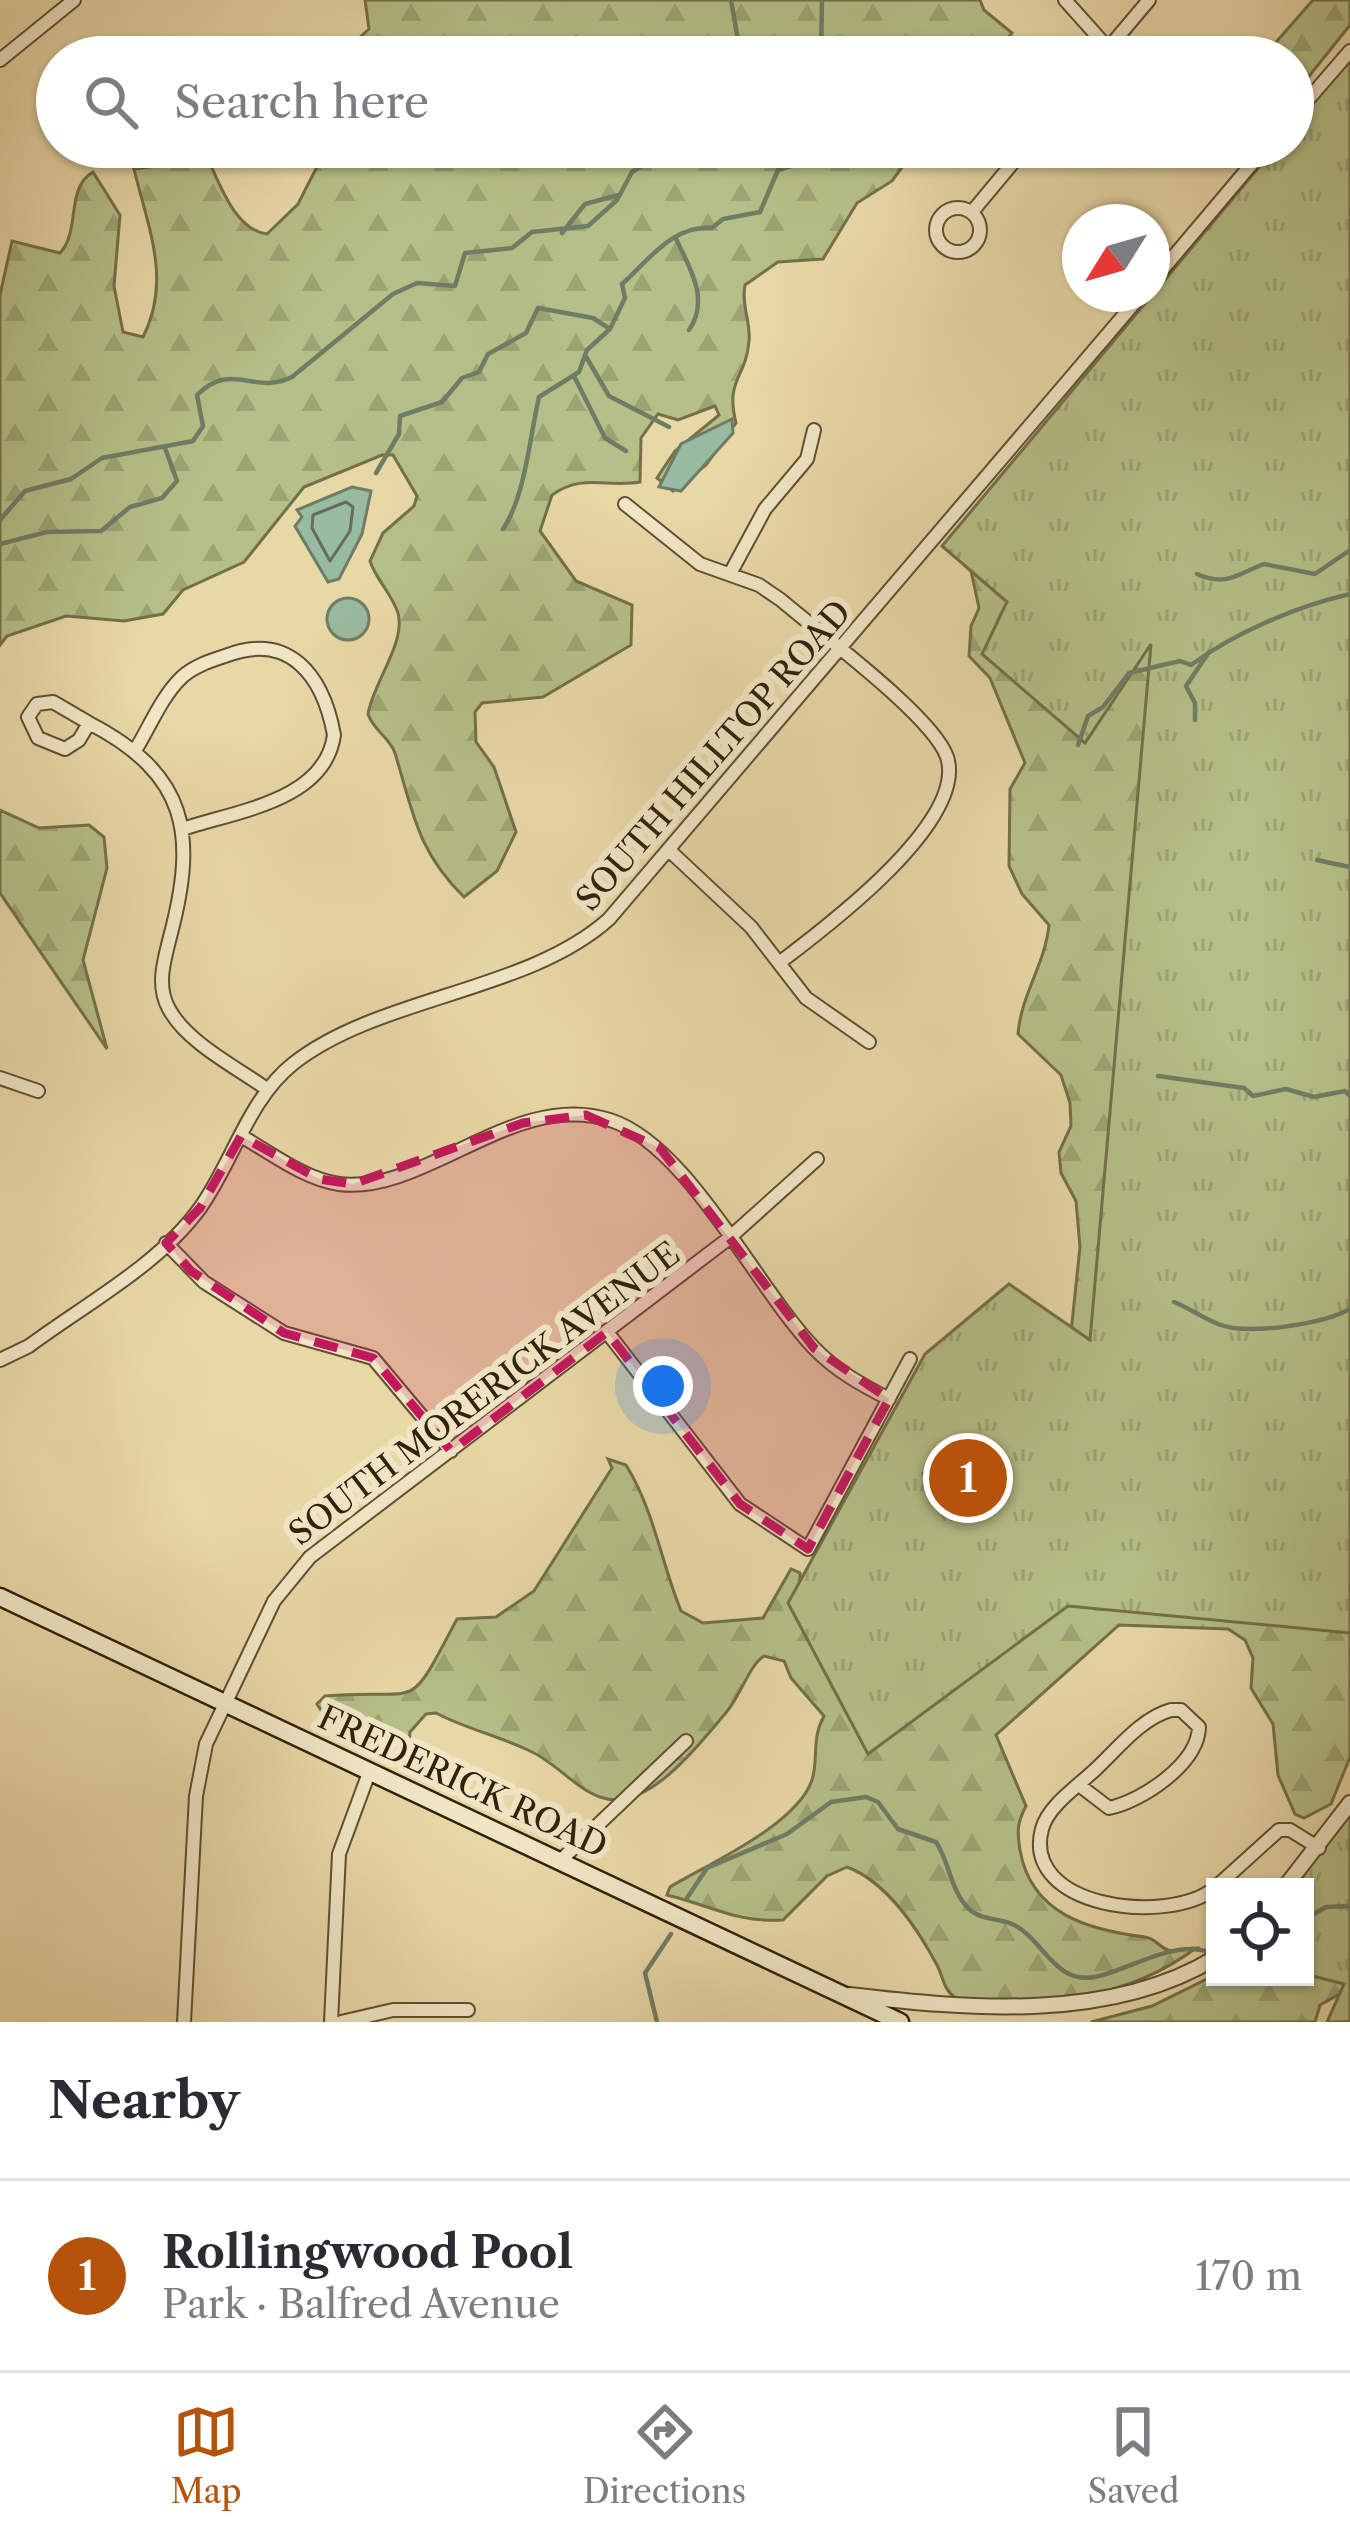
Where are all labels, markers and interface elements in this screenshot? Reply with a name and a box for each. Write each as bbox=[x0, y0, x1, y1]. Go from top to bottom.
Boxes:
search box bbox=[36, 36, 1314, 168]
icon: search bbox=[78, 69, 144, 135]
text: Search here bbox=[174, 74, 429, 130]
north arrow bbox=[1062, 204, 1170, 312]
street label: SOUTH HILLTOP ROAD bbox=[567, 592, 859, 919]
street label: SOUTH MORERICK AVENUE bbox=[281, 1233, 688, 1554]
your location bbox=[633, 1356, 693, 1416]
pin: 1 bbox=[929, 1433, 1007, 1523]
street label: FREDERICK ROAD bbox=[312, 1697, 614, 1866]
map controls bbox=[1206, 1878, 1314, 1986]
button: locate bbox=[1206, 1878, 1314, 1986]
text: Nearby bbox=[48, 2069, 240, 2131]
text: Rollingwood Pool bbox=[162, 2224, 573, 2280]
text: 1 bbox=[78, 2252, 96, 2300]
text: 170 m bbox=[1195, 2252, 1302, 2300]
text: Park · Balfred Avenue bbox=[162, 2280, 560, 2328]
tab: Map bbox=[171, 2399, 242, 2512]
tab: Directions bbox=[583, 2399, 746, 2512]
tab: Saved bbox=[1088, 2399, 1179, 2512]

